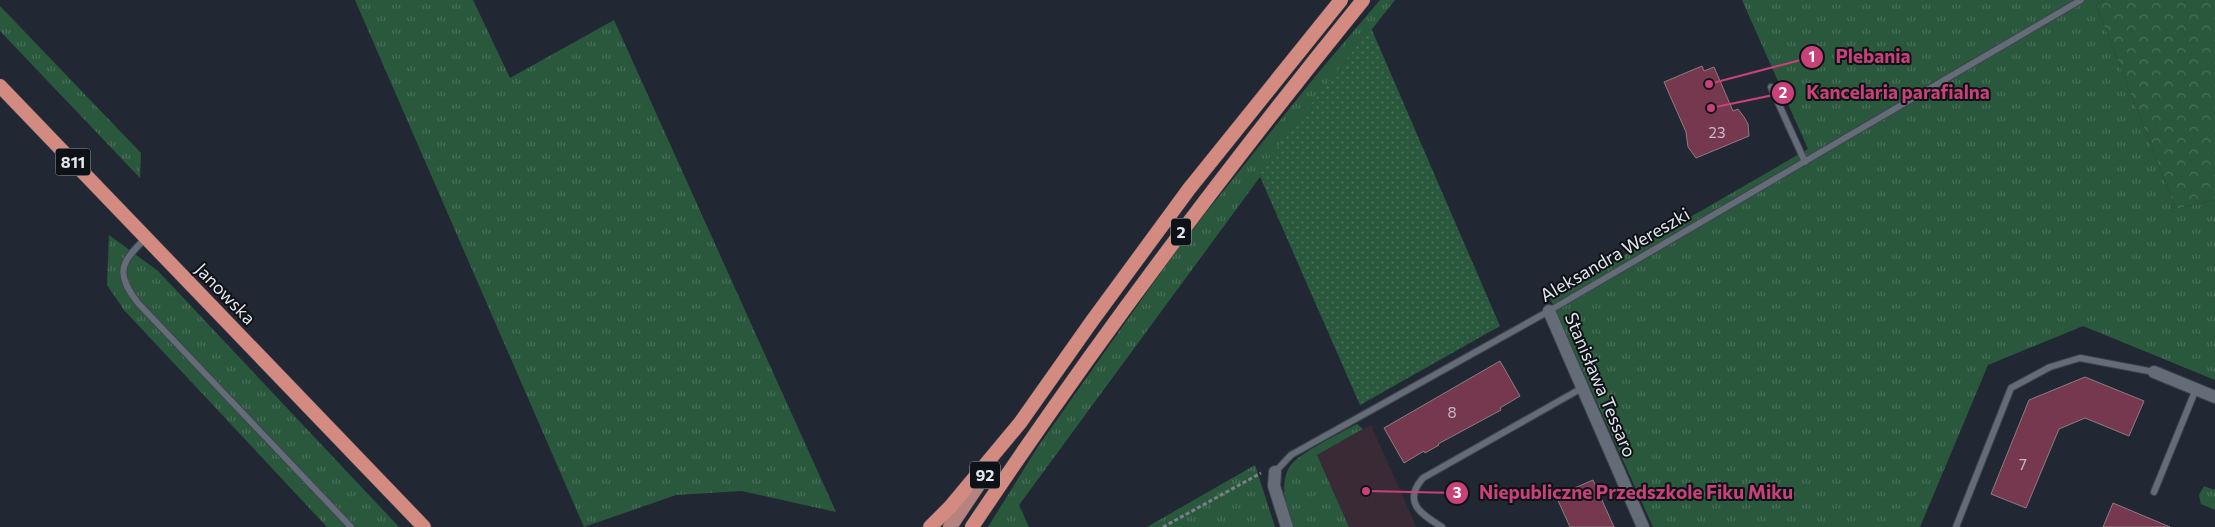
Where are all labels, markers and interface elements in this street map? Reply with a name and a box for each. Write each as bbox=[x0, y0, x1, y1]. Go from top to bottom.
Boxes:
callout: Plebania bbox=[1800, 40, 1920, 74]
text: Plebania bbox=[1835, 44, 1911, 67]
text: 1 bbox=[1809, 47, 1815, 65]
callout: Kancelaria parafialna bbox=[1771, 76, 1999, 110]
text: Kancelaria parafialna bbox=[1806, 80, 1990, 103]
text: 2 bbox=[1779, 83, 1787, 101]
house number: 23 bbox=[1709, 123, 1725, 141]
road number: 811 bbox=[56, 148, 90, 176]
street label: Aleksandra Wereszki bbox=[1536, 202, 1693, 306]
road number: 2 bbox=[1171, 218, 1191, 246]
street label: Janowska bbox=[191, 258, 260, 329]
street label: Stanisława Tessaro bbox=[1560, 309, 1641, 460]
house number: 8 bbox=[1447, 403, 1457, 421]
house number: 7 bbox=[2019, 455, 2027, 473]
road number: 92 bbox=[970, 462, 1000, 488]
callout: Niepubliczne Przedszkole Fiku Miku bbox=[1444, 476, 1804, 510]
text: Niepubliczne Przedszkole Fiku Miku bbox=[1479, 480, 1793, 503]
text: 3 bbox=[1453, 483, 1462, 501]

